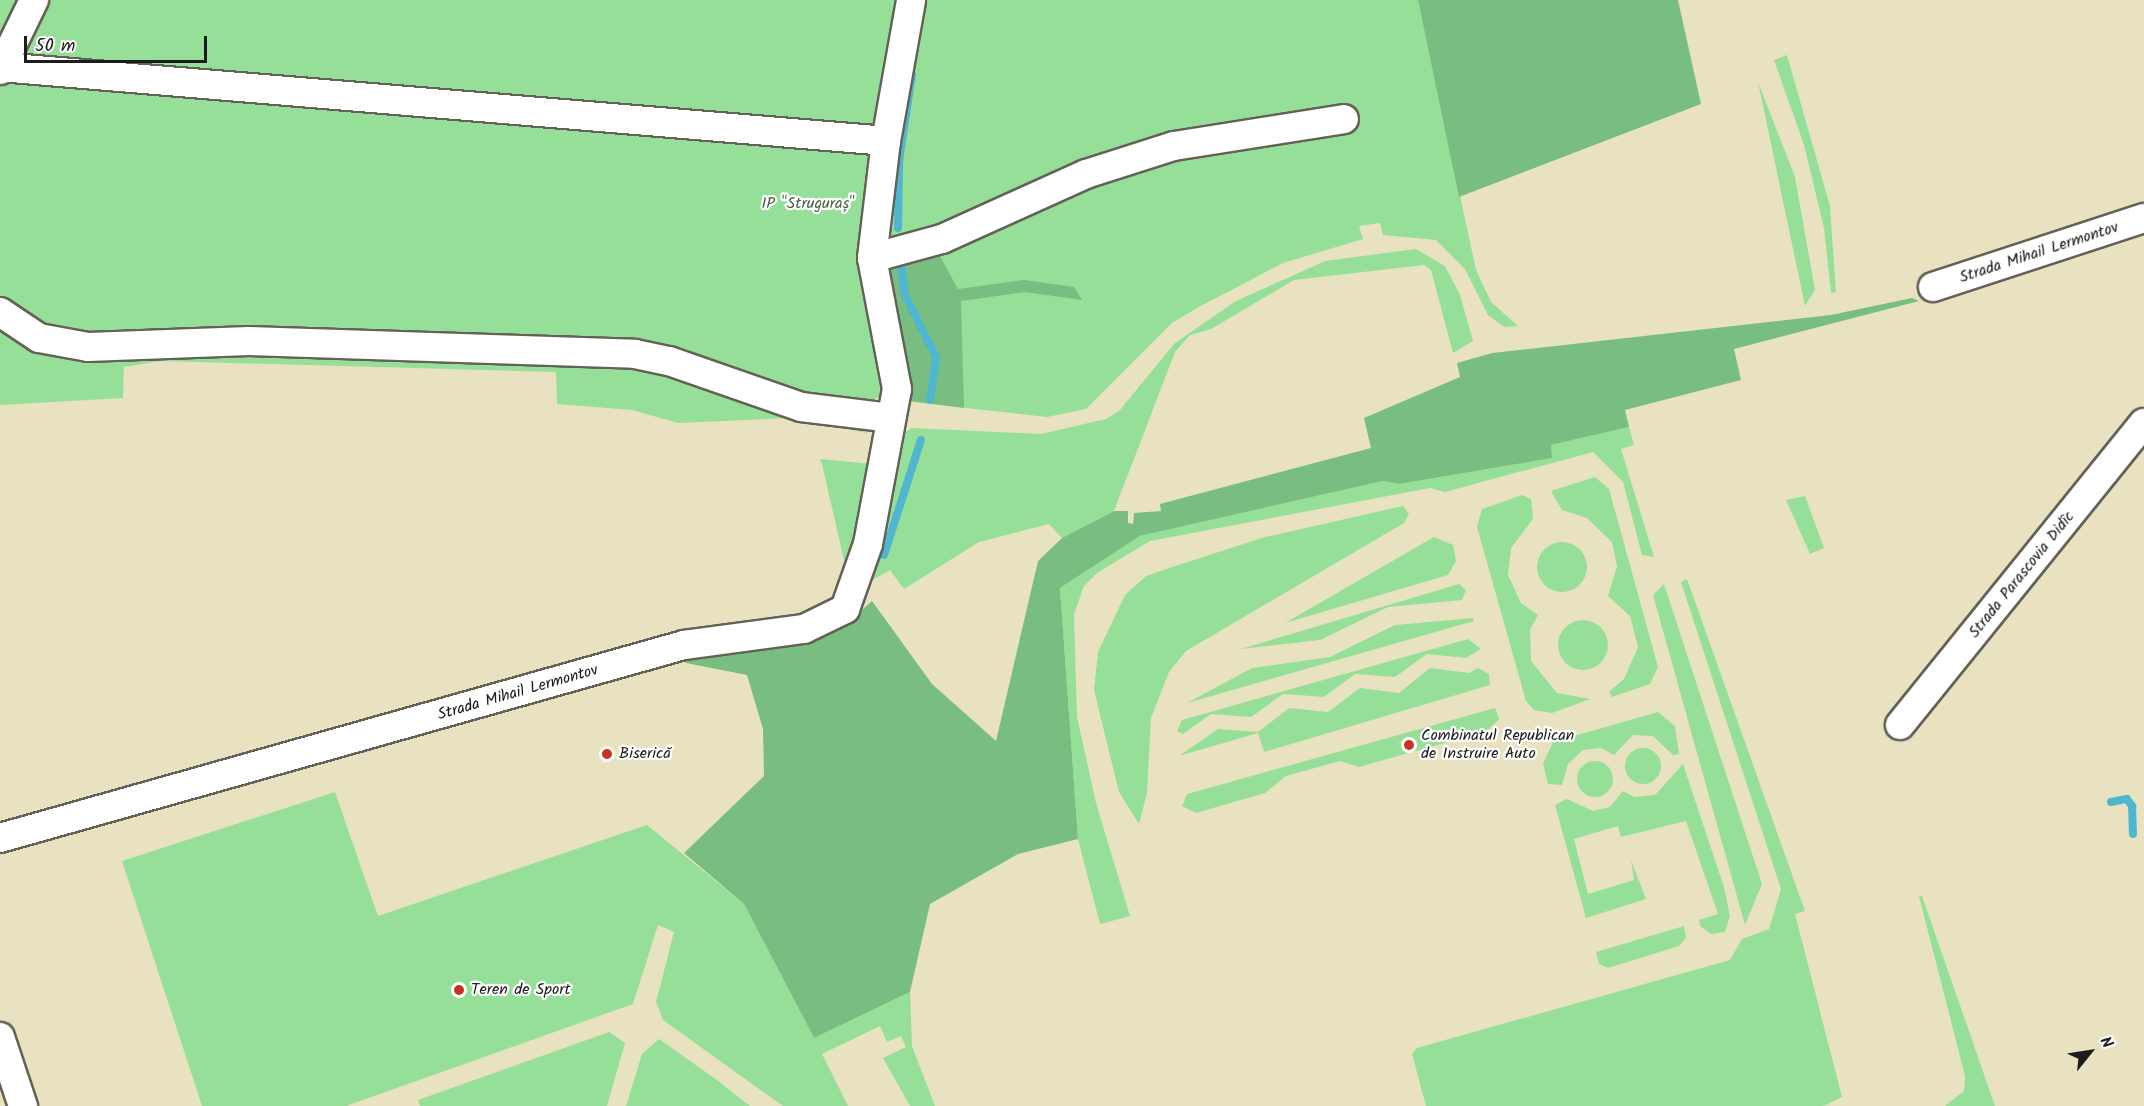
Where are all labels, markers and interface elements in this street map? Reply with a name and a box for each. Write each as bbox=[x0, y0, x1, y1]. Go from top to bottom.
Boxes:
scale bar bbox=[27, 24, 210, 62]
text: 50 m bbox=[35, 32, 75, 61]
park label: IP "Struguraș" bbox=[761, 194, 855, 214]
street label: Strada Mihail Lermontov bbox=[1957, 218, 2121, 288]
street label: Strada Parascovia Didîc bbox=[1965, 508, 2079, 642]
street label: Strada Mihail Lermontov bbox=[436, 661, 600, 725]
place label: Combinatul Republican de Instruire Auto bbox=[1421, 726, 1574, 764]
marker: Combinatul Republican de Instruire Auto bbox=[1402, 738, 1416, 752]
place label: Biserică bbox=[619, 744, 671, 764]
marker: Biserică bbox=[600, 747, 614, 761]
place label: Teren de Sport bbox=[471, 980, 571, 1000]
marker: Teren de Sport bbox=[452, 983, 466, 997]
north arrow bbox=[2060, 1022, 2120, 1082]
text: N bbox=[2093, 1032, 2119, 1053]

